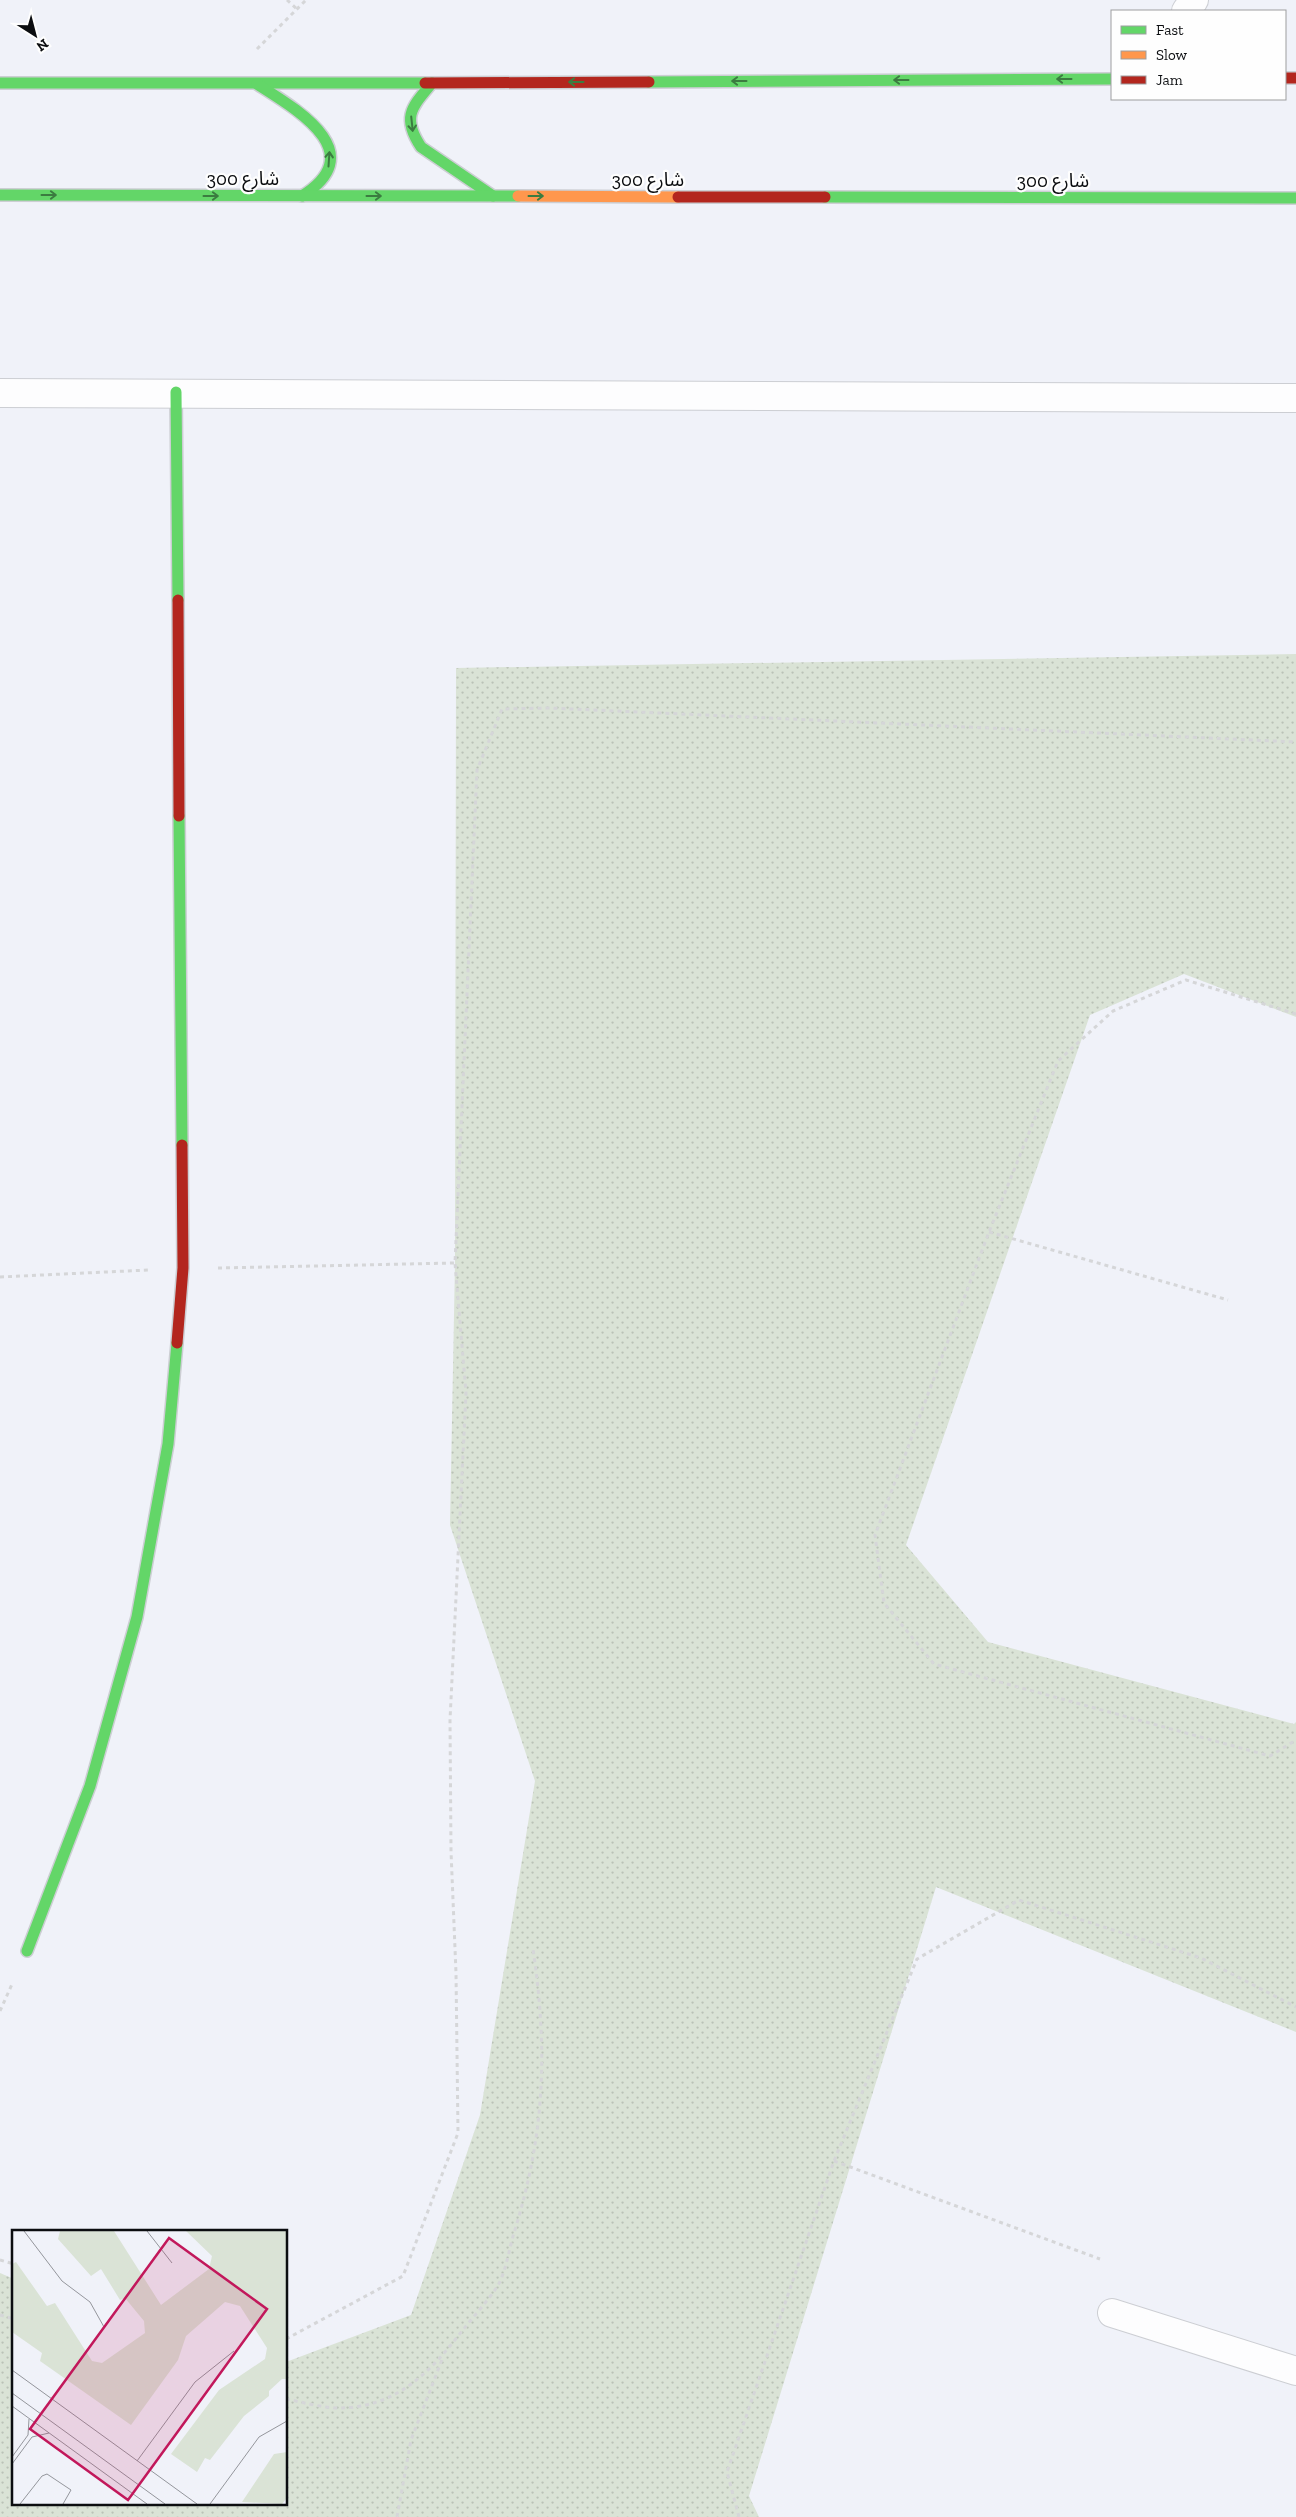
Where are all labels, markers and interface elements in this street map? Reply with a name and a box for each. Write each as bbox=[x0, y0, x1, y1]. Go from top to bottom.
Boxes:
north arrow bbox=[10, 10, 60, 60]
legend bbox=[1111, 10, 1286, 100]
text: Fast bbox=[1156, 21, 1184, 39]
text: N bbox=[33, 35, 52, 55]
text: Slow bbox=[1156, 46, 1188, 64]
text: Jam bbox=[1156, 71, 1183, 89]
one-way arrow bbox=[1056, 74, 1072, 84]
one-way arrow bbox=[893, 75, 910, 85]
one-way arrow bbox=[731, 76, 747, 86]
one-way arrow bbox=[568, 77, 584, 87]
one-way arrow bbox=[407, 116, 416, 132]
one-way arrow bbox=[324, 151, 334, 167]
street label: شارع 300 bbox=[207, 167, 279, 192]
street label: شارع 300 bbox=[612, 168, 684, 193]
street label: شارع 300 bbox=[1017, 169, 1089, 194]
one-way arrow bbox=[40, 190, 56, 200]
one-way arrow bbox=[202, 191, 219, 201]
one-way arrow bbox=[365, 191, 381, 201]
one-way arrow bbox=[528, 192, 544, 201]
inset map bbox=[12, 2230, 288, 2504]

